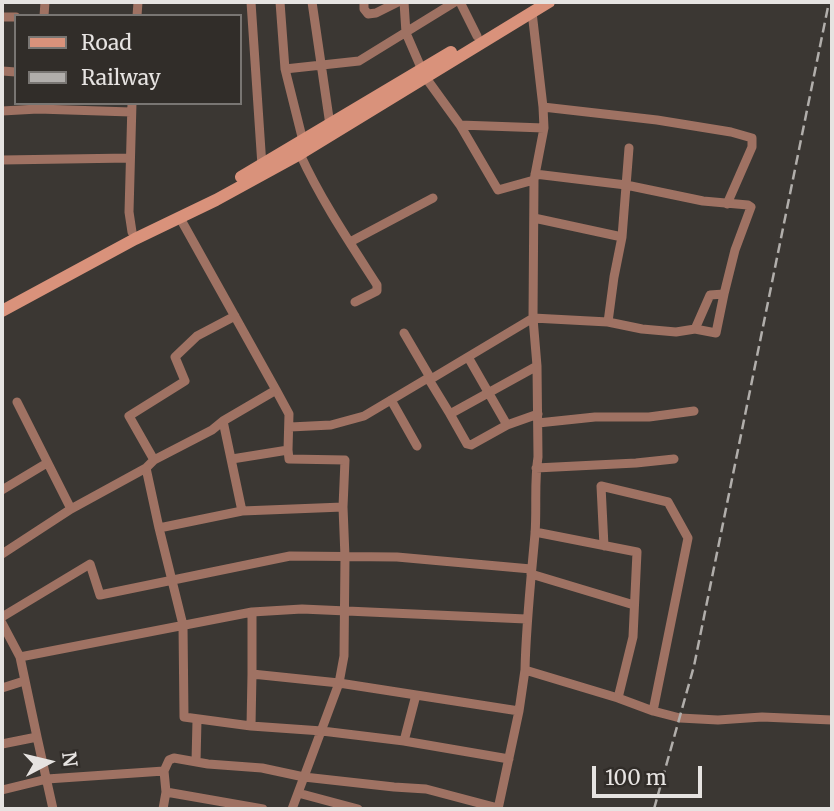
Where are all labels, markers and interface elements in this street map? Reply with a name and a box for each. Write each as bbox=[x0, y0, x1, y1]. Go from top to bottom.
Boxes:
legend bbox=[14, 14, 242, 105]
text: Road bbox=[81, 29, 132, 56]
text: Railway bbox=[81, 64, 161, 91]
north arrow bbox=[14, 727, 84, 797]
text: N bbox=[57, 751, 83, 768]
scale bar bbox=[596, 752, 706, 796]
text: 100 m bbox=[605, 764, 667, 791]

